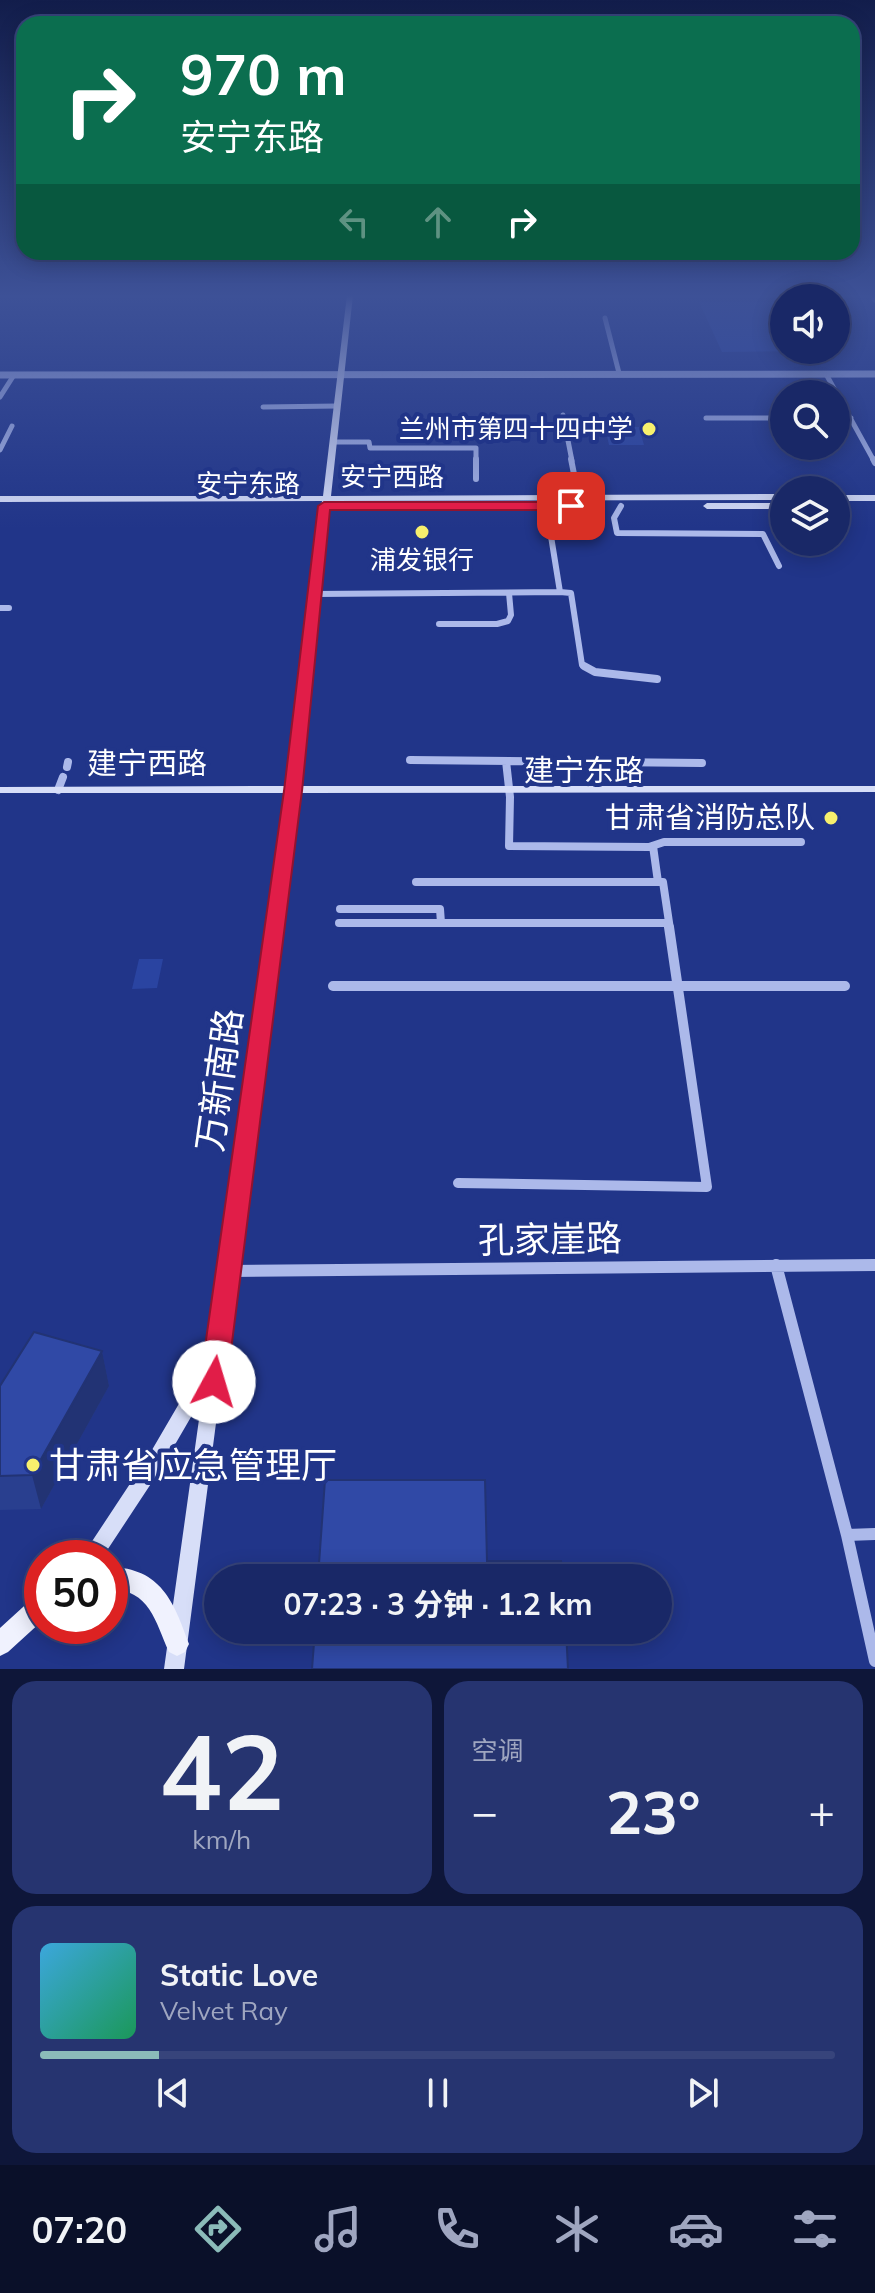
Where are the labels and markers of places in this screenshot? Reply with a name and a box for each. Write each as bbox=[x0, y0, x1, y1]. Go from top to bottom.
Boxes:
place label: 兰州市第四十四中学 bbox=[399, 412, 633, 445]
marker: 兰州市第四十四中学 bbox=[640, 420, 658, 438]
pin bbox=[537, 472, 605, 540]
marker: 浦发银行 bbox=[413, 523, 431, 541]
place label: 浦发银行 bbox=[370, 543, 474, 576]
place label: 甘肃省消防总队 bbox=[605, 798, 815, 836]
marker: 甘肃省消防总队 bbox=[822, 809, 840, 827]
place label: 甘肃省应急管理厅 bbox=[49, 1442, 337, 1487]
marker: 甘肃省应急管理厅 bbox=[24, 1456, 42, 1474]

